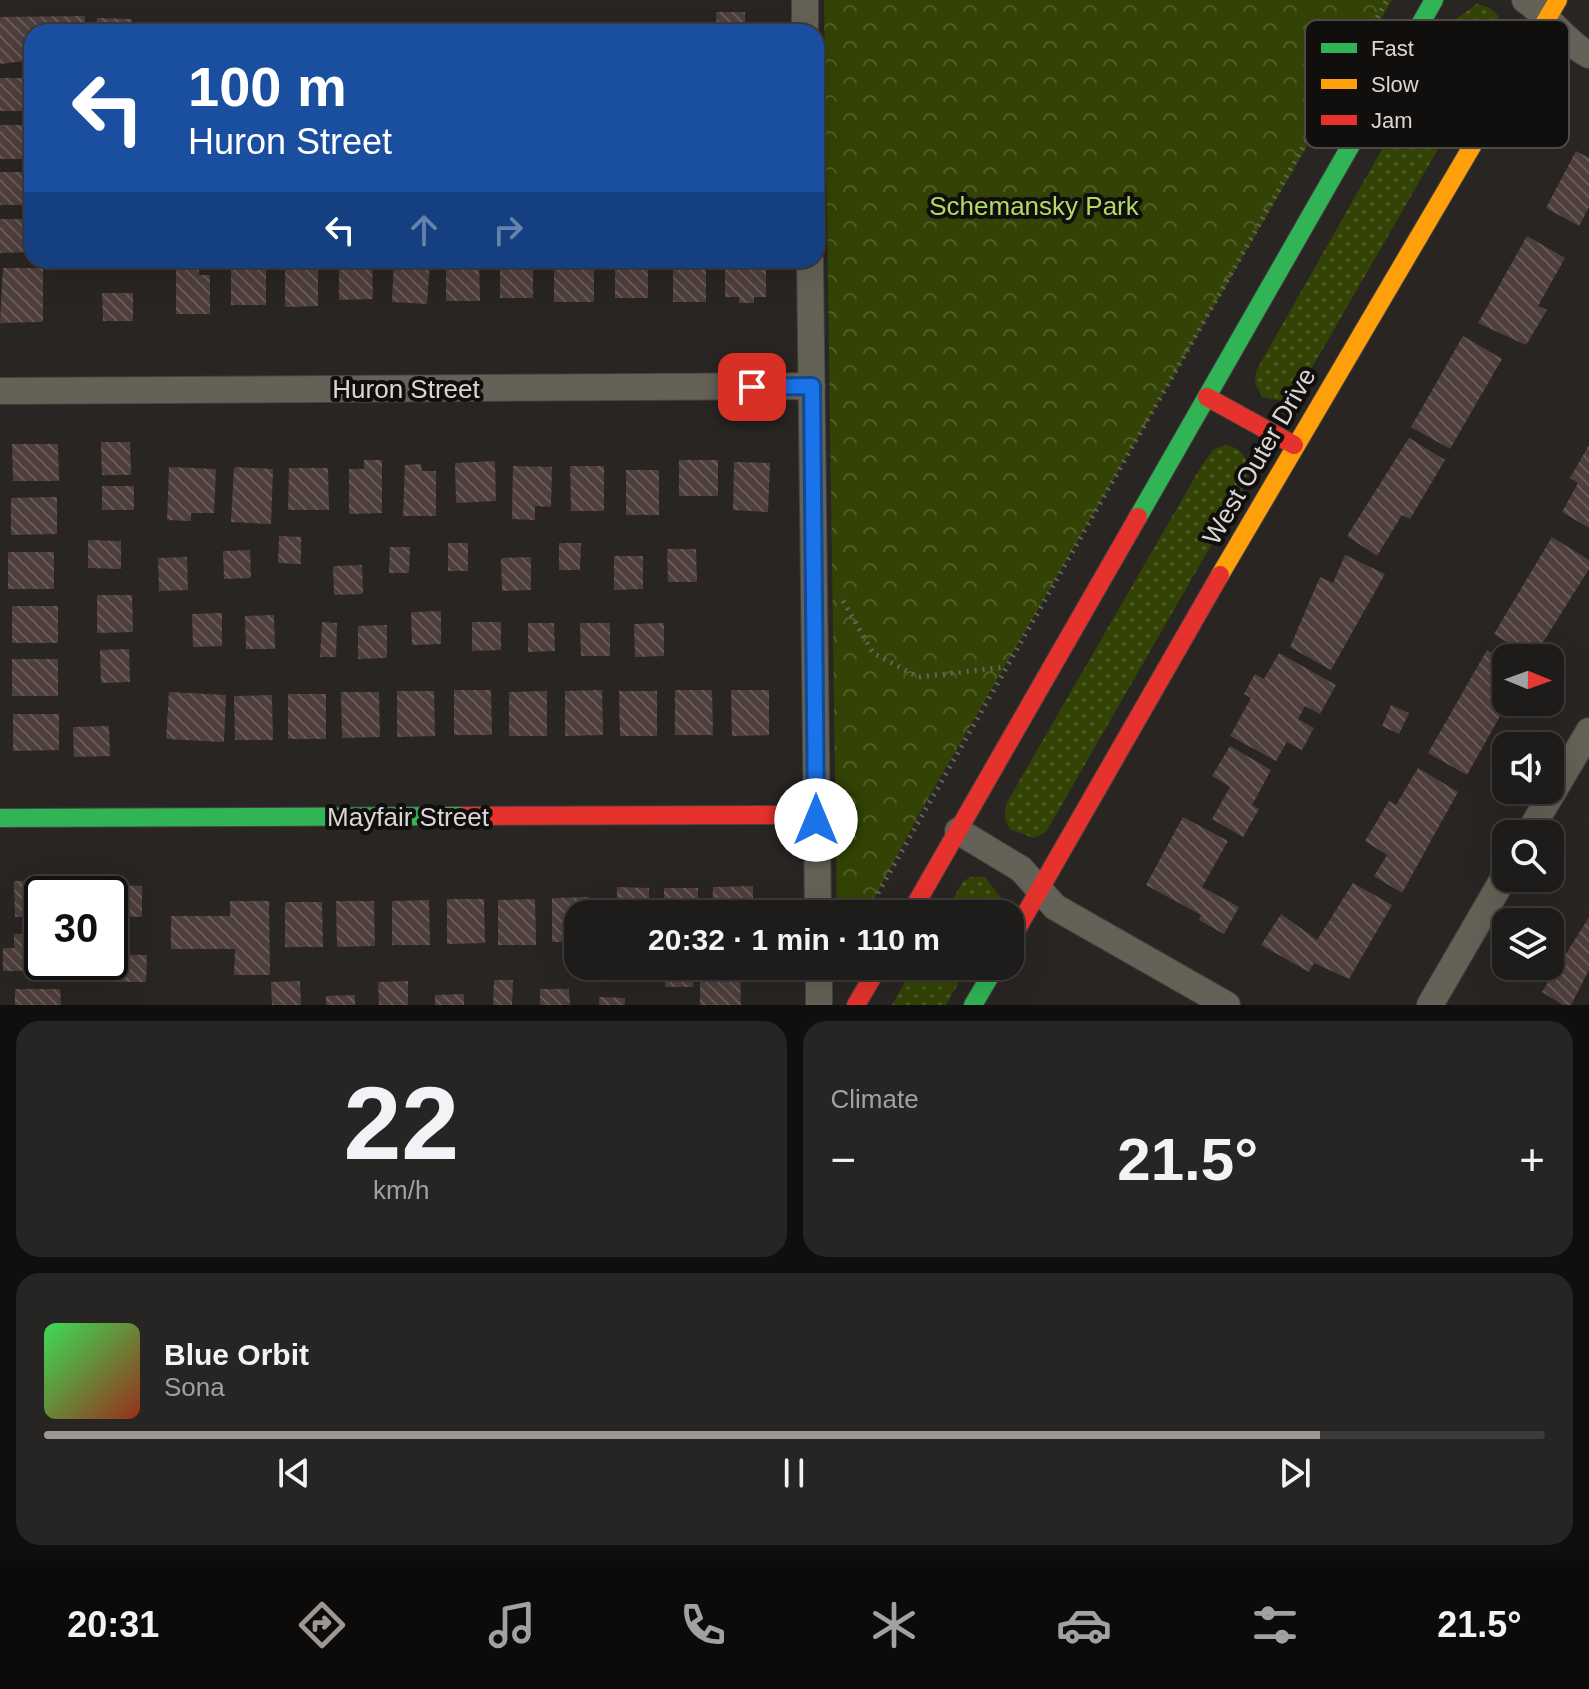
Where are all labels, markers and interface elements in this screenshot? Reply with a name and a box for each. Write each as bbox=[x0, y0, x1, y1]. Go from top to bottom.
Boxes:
legend bbox=[1305, 20, 1569, 148]
text: Fast bbox=[1371, 36, 1414, 61]
text: 100 m bbox=[188, 55, 347, 118]
icon: left bbox=[56, 56, 160, 160]
text: Slow bbox=[1371, 72, 1419, 97]
text: Jam bbox=[1371, 108, 1413, 133]
text: Huron Street bbox=[188, 121, 392, 162]
park label: Schemansky Park bbox=[929, 191, 1140, 221]
icon: left bbox=[318, 208, 362, 252]
icon: ahead bbox=[402, 208, 446, 252]
icon: right bbox=[486, 208, 530, 252]
pin bbox=[718, 353, 786, 421]
street label: West Outer Drive bbox=[1196, 362, 1322, 550]
icon: arrive bbox=[730, 365, 774, 409]
street label: Huron Street bbox=[332, 374, 480, 404]
north arrow bbox=[1492, 644, 1564, 716]
map controls bbox=[1492, 644, 1564, 980]
button: sound bbox=[1492, 732, 1564, 804]
position arrow bbox=[774, 778, 858, 862]
street label: Mayfair Street bbox=[327, 802, 490, 832]
button: search bbox=[1492, 820, 1564, 892]
speed limit sign: 30 bbox=[24, 876, 128, 980]
button: layers bbox=[1492, 908, 1564, 980]
text: 20:32 · 1 min · 110 m bbox=[648, 923, 940, 956]
text: 22 bbox=[343, 1065, 459, 1181]
text: Climate bbox=[831, 1084, 919, 1114]
text: 21.5° bbox=[1117, 1126, 1258, 1193]
text: − bbox=[831, 1135, 856, 1184]
text: + bbox=[1519, 1135, 1545, 1184]
text: km/h bbox=[373, 1175, 429, 1205]
text: Blue Orbit bbox=[164, 1338, 309, 1371]
text: Sona bbox=[164, 1372, 225, 1402]
icon: previous bbox=[272, 1451, 316, 1495]
icon: pause bbox=[772, 1451, 816, 1495]
icon: next bbox=[1273, 1451, 1317, 1495]
icon: directions bbox=[294, 1597, 350, 1653]
icon: music bbox=[484, 1597, 540, 1653]
icon: phone bbox=[675, 1597, 731, 1653]
icon: climate bbox=[866, 1597, 922, 1653]
icon: car bbox=[1056, 1597, 1112, 1653]
icon: filters bbox=[1247, 1597, 1303, 1653]
text: 20:31 bbox=[67, 1604, 159, 1645]
text: 21.5° bbox=[1437, 1604, 1522, 1645]

